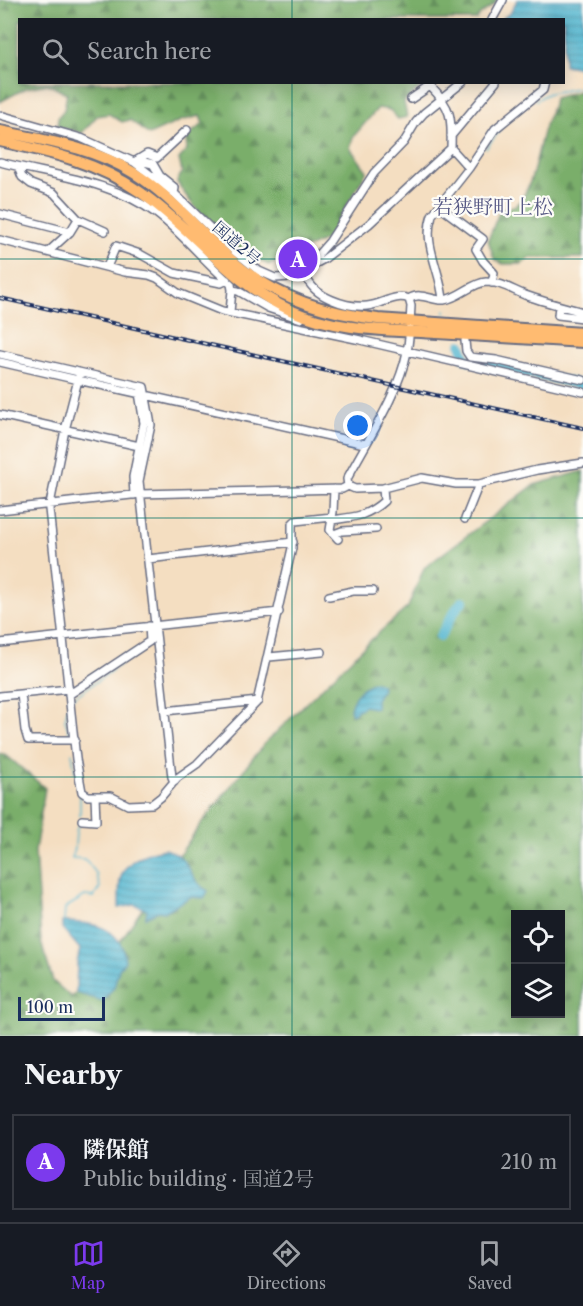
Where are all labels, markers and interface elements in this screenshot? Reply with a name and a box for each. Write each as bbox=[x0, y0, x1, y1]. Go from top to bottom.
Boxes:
search box bbox=[18, 18, 565, 84]
icon: search bbox=[39, 35, 72, 68]
text: Search here bbox=[87, 38, 212, 65]
district label: 若狭野町上松 bbox=[433, 195, 553, 219]
street label: 国道2号 bbox=[209, 217, 265, 269]
pin: A bbox=[278, 236, 318, 282]
your location bbox=[343, 411, 372, 440]
map controls bbox=[511, 910, 565, 1018]
button: locate bbox=[511, 910, 565, 964]
button: layers bbox=[511, 964, 565, 1018]
scale bar bbox=[18, 994, 105, 1022]
text: 100 m bbox=[27, 997, 73, 1017]
text: Nearby bbox=[24, 1059, 122, 1091]
text: 隣保館 bbox=[83, 1136, 149, 1163]
text: A bbox=[38, 1150, 53, 1174]
text: 210 m bbox=[500, 1150, 557, 1174]
text: Public building · 国道2号 bbox=[83, 1167, 314, 1191]
tab: Map bbox=[71, 1237, 105, 1293]
tab: Directions bbox=[247, 1237, 326, 1293]
tab: Saved bbox=[468, 1237, 512, 1293]

